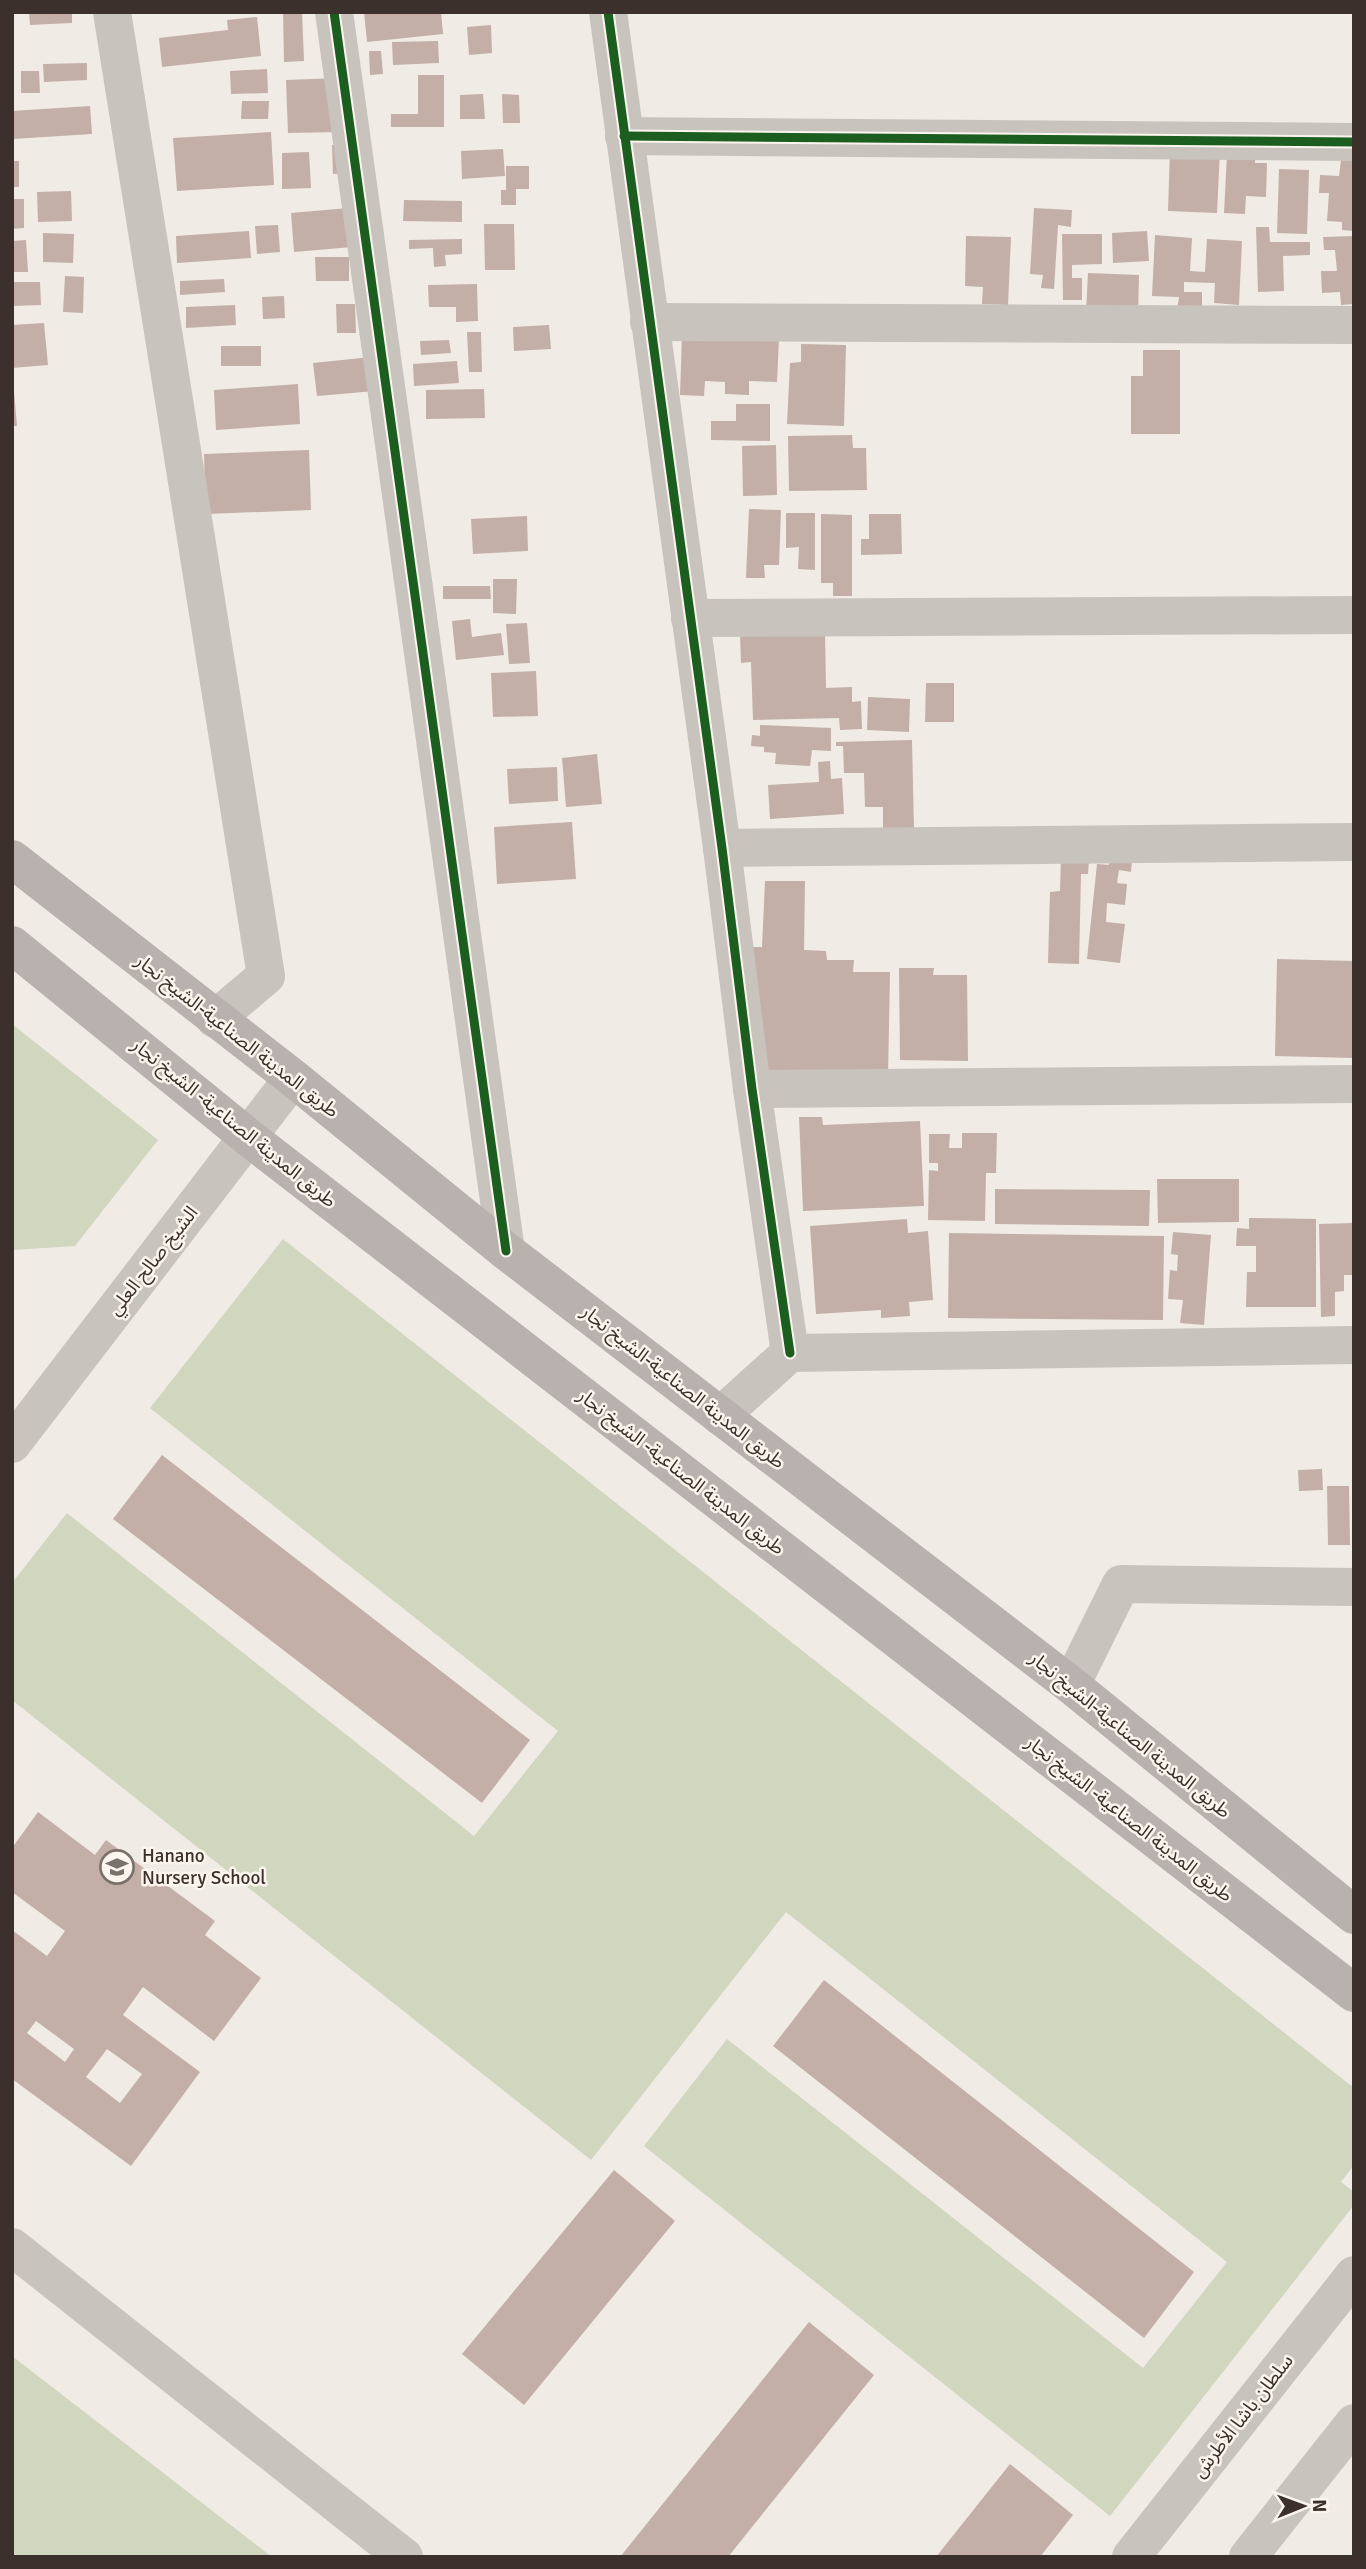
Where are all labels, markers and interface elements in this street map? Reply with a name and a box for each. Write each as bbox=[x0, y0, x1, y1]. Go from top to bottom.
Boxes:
street label: طريق المدينة الصناعية-الشيخ نجار bbox=[128, 948, 344, 1125]
street label: طريق المدينة الصناعية- الشيخ نجار bbox=[125, 1032, 341, 1215]
street label: الشيخ صالح العلي bbox=[103, 1201, 205, 1322]
street label: طريق المدينة الصناعية-الشيخ نجار bbox=[574, 1299, 790, 1476]
street label: طريق المدينة الصناعية- الشيخ نجار bbox=[571, 1383, 790, 1562]
street label: طريق المدينة الصناعية-الشيخ نجار bbox=[1022, 1646, 1236, 1825]
street label: طريق المدينة الصناعية- الشيخ نجار bbox=[1019, 1730, 1238, 1909]
place label: Hanano Nursery School bbox=[142, 1844, 266, 1890]
school or university icon: Hanano Nursery School bbox=[98, 1848, 136, 1886]
street label: سلطان باشا الأطرش bbox=[1187, 2349, 1299, 2483]
north arrow bbox=[1268, 2471, 1338, 2541]
text: N bbox=[1307, 2499, 1331, 2513]

